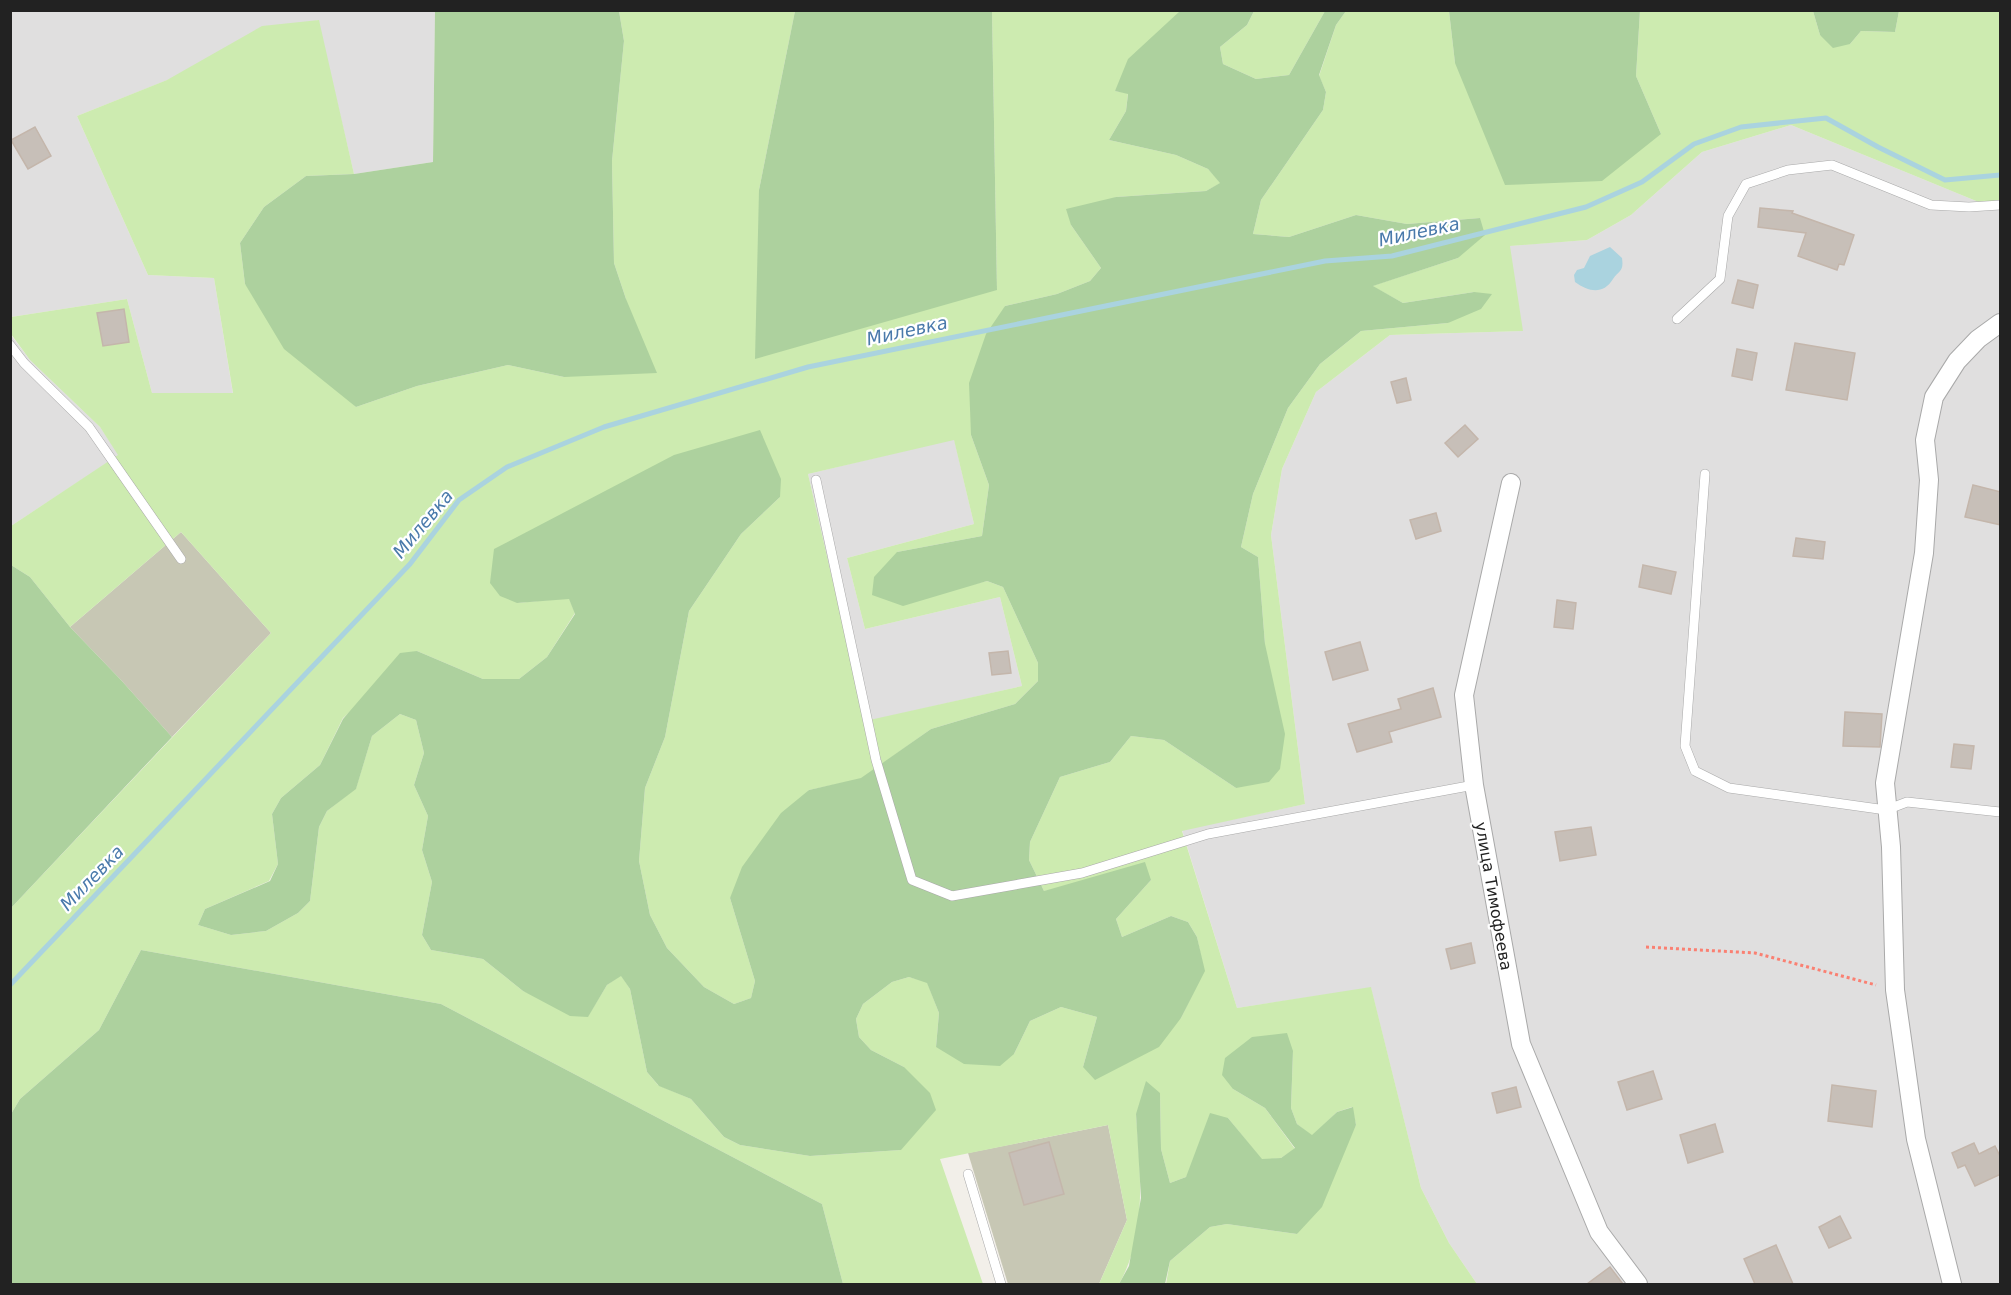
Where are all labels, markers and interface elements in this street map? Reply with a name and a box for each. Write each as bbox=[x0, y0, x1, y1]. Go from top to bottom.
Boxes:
water label: Милевка bbox=[1376, 213, 1461, 250]
water label: Милевка bbox=[864, 312, 949, 349]
water label: Милевка bbox=[388, 485, 457, 562]
street label: улица Тимофеева bbox=[1471, 820, 1516, 972]
water label: Милевка bbox=[55, 841, 128, 915]

